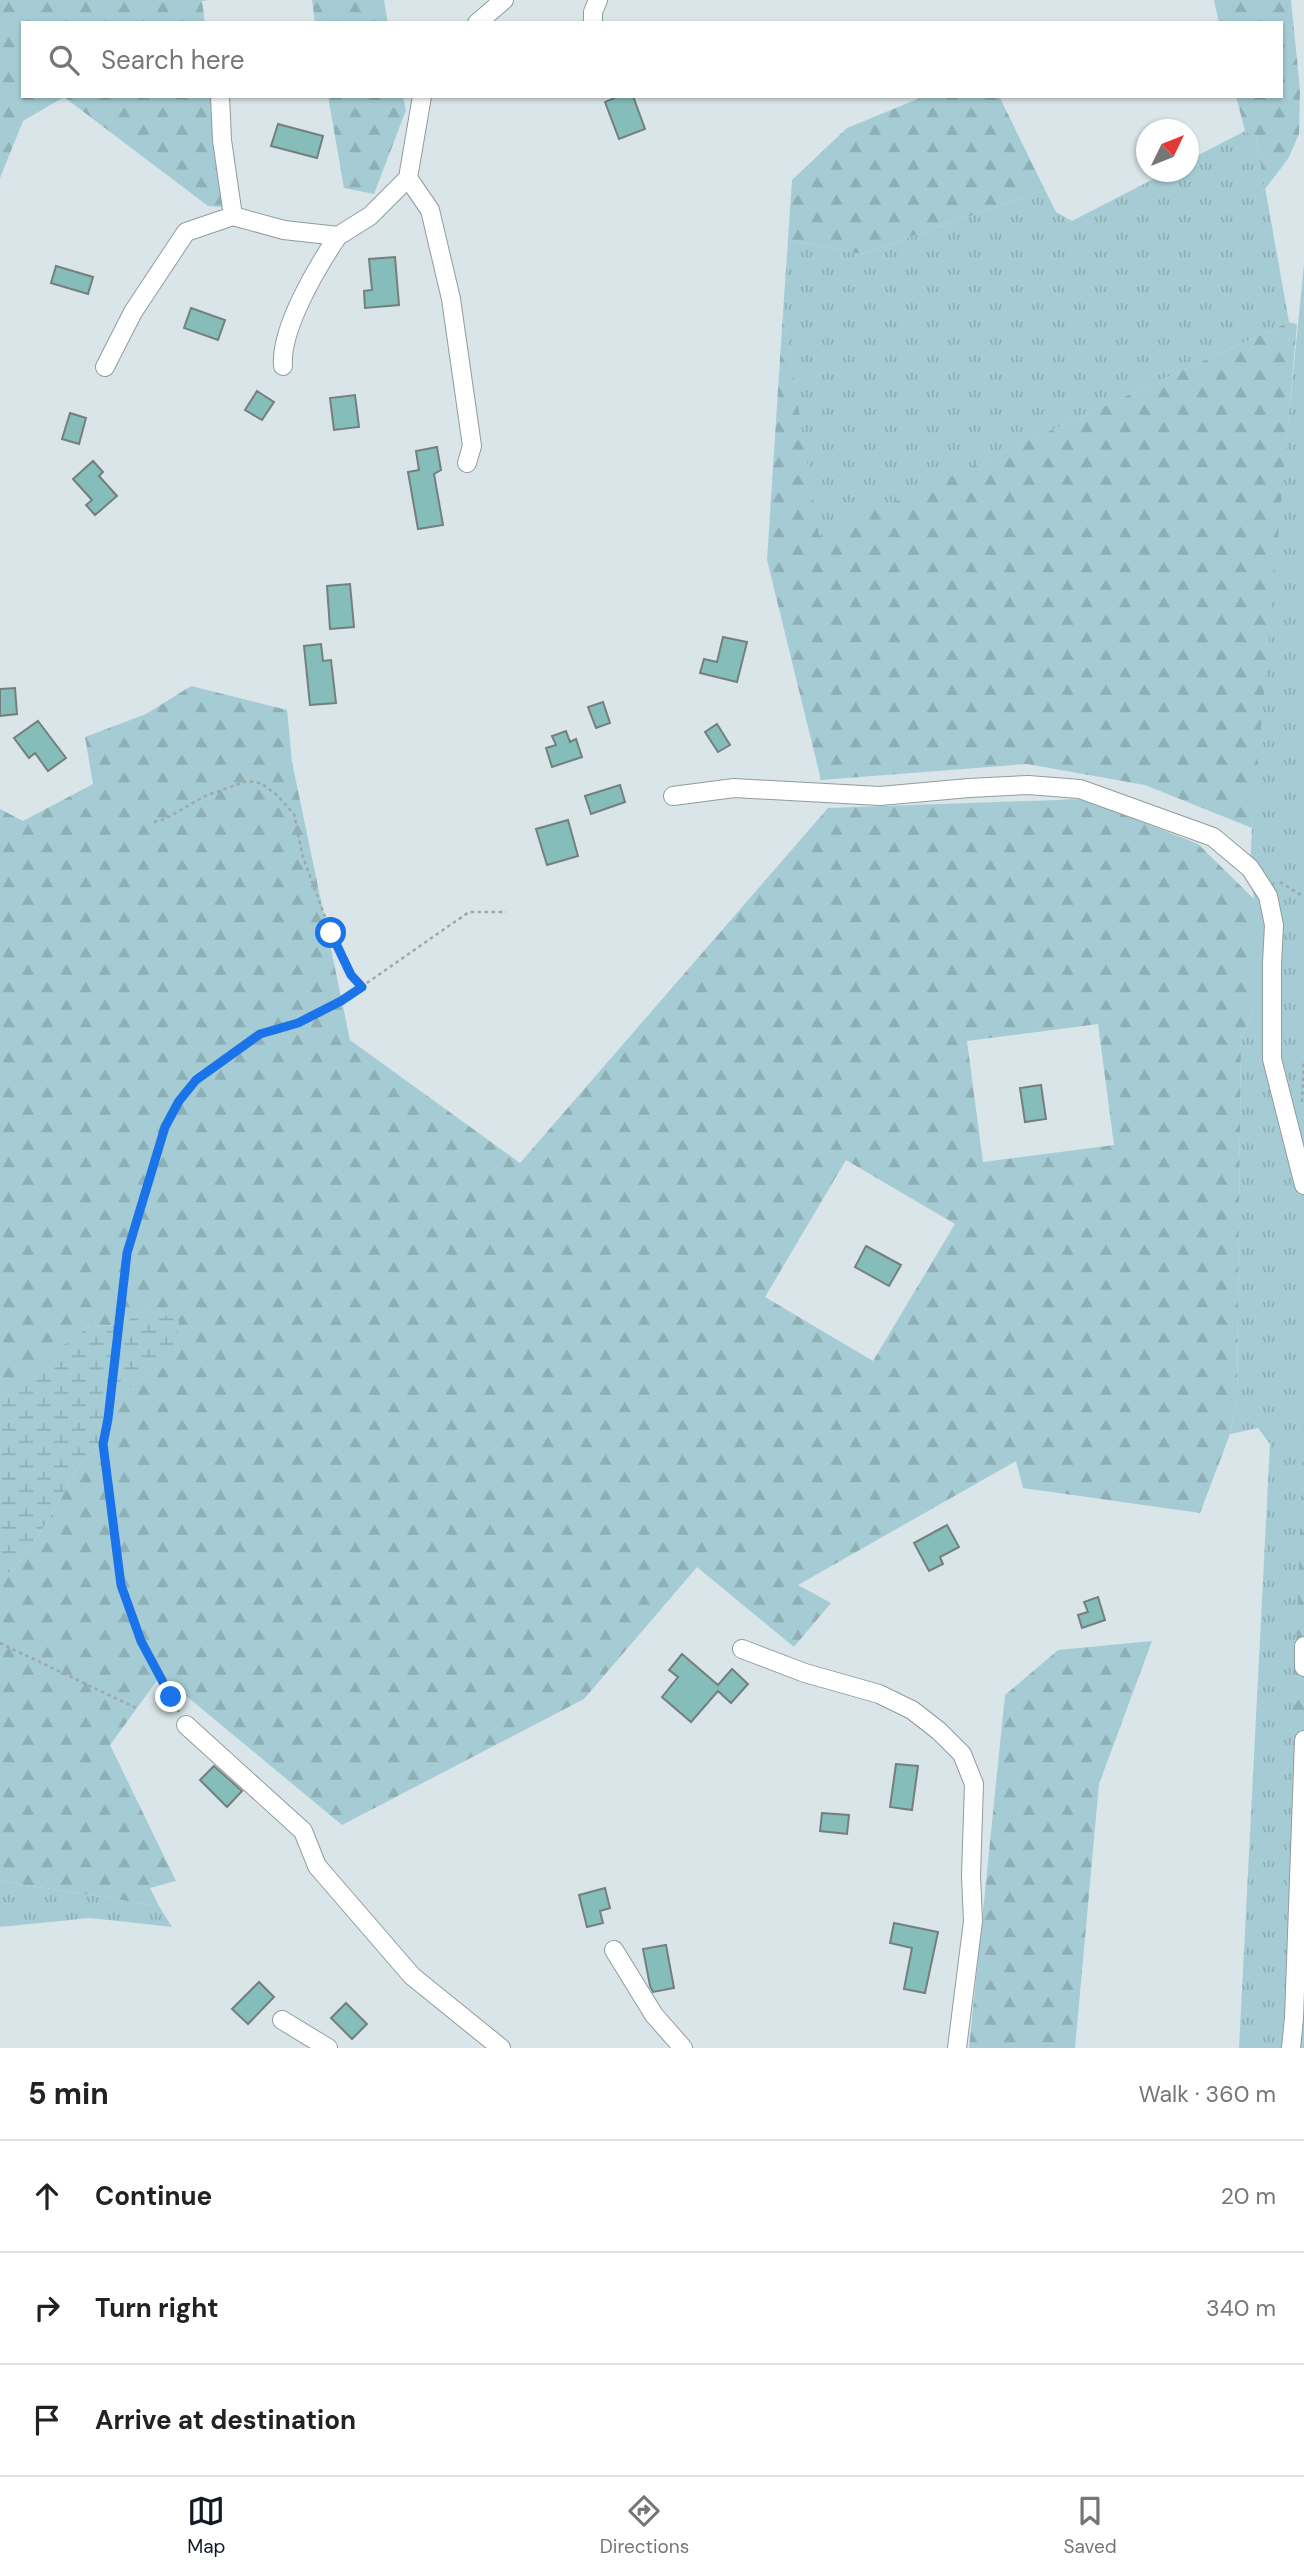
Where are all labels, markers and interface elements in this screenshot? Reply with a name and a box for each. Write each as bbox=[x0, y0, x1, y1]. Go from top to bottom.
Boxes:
search box bbox=[21, 21, 1283, 98]
icon: search bbox=[45, 41, 83, 79]
text: Search here bbox=[101, 43, 244, 77]
north arrow bbox=[1136, 119, 1199, 182]
route start bbox=[315, 917, 346, 948]
route end bbox=[155, 1681, 186, 1712]
text: 5 min bbox=[28, 2074, 109, 2113]
text: Walk · 360 m bbox=[1138, 2079, 1276, 2109]
icon: ahead bbox=[28, 2177, 66, 2215]
text: Continue bbox=[95, 2179, 212, 2213]
text: 20 m bbox=[1221, 2181, 1276, 2211]
icon: right bbox=[28, 2289, 66, 2327]
text: Turn right bbox=[95, 2291, 219, 2325]
text: 340 m bbox=[1206, 2293, 1276, 2323]
icon: arrive bbox=[28, 2401, 66, 2439]
text: Arrive at destination bbox=[95, 2403, 356, 2437]
tab: Map bbox=[187, 2492, 225, 2559]
tab: Directions bbox=[600, 2492, 689, 2559]
tab: Saved bbox=[1064, 2492, 1117, 2559]

